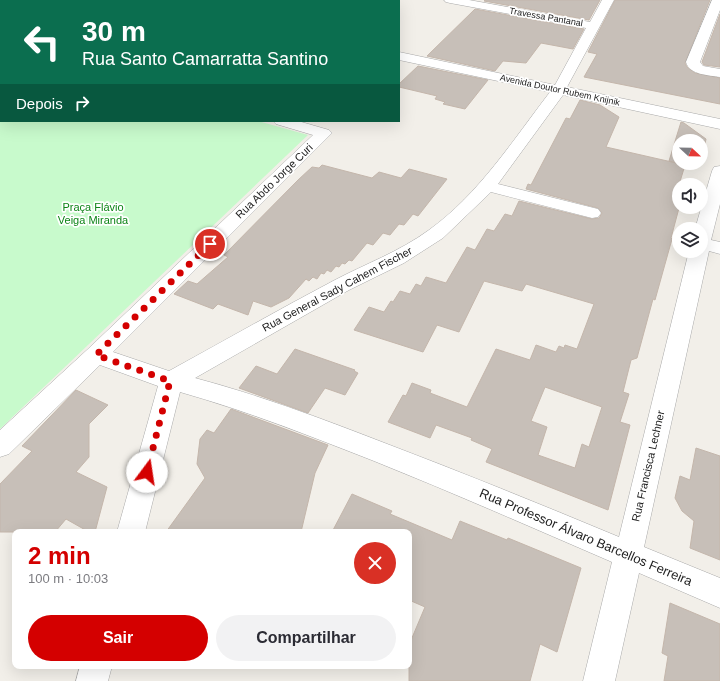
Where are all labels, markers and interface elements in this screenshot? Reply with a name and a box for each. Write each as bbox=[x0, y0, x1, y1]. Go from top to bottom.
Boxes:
street label: Travessa Pantanal bbox=[508, 6, 584, 28]
icon: left bbox=[16, 16, 68, 68]
text: 30 m bbox=[82, 16, 146, 47]
text: Rua Santo Camarratta Santino bbox=[82, 49, 328, 69]
street label: Avenida Doutor Rubem Knijnik bbox=[499, 72, 621, 108]
icon: right bbox=[71, 92, 93, 114]
text: Depois bbox=[16, 95, 63, 112]
north arrow bbox=[672, 134, 708, 170]
map controls bbox=[672, 134, 708, 258]
street label: Rua Abdo Jorge Curi bbox=[233, 141, 315, 221]
button: sound bbox=[672, 178, 708, 214]
park label: Praça Flávio Veiga Miranda bbox=[58, 201, 129, 226]
button: layers bbox=[672, 222, 708, 258]
pin bbox=[193, 227, 227, 261]
icon: arrive bbox=[199, 233, 221, 255]
street label: Rua General Sady Cahem Fischer bbox=[260, 244, 414, 334]
street label: Rua Francisca Lechner bbox=[629, 409, 667, 523]
position arrow bbox=[126, 451, 168, 493]
street label: Rua Professor Álvaro Barcellos Ferreira bbox=[477, 485, 695, 589]
text: 2 min bbox=[28, 542, 91, 569]
button: close bbox=[354, 542, 396, 584]
text: 100 m · 10:03 bbox=[28, 571, 108, 586]
button: Sair bbox=[28, 615, 208, 661]
button: Compartilhar bbox=[216, 615, 396, 661]

